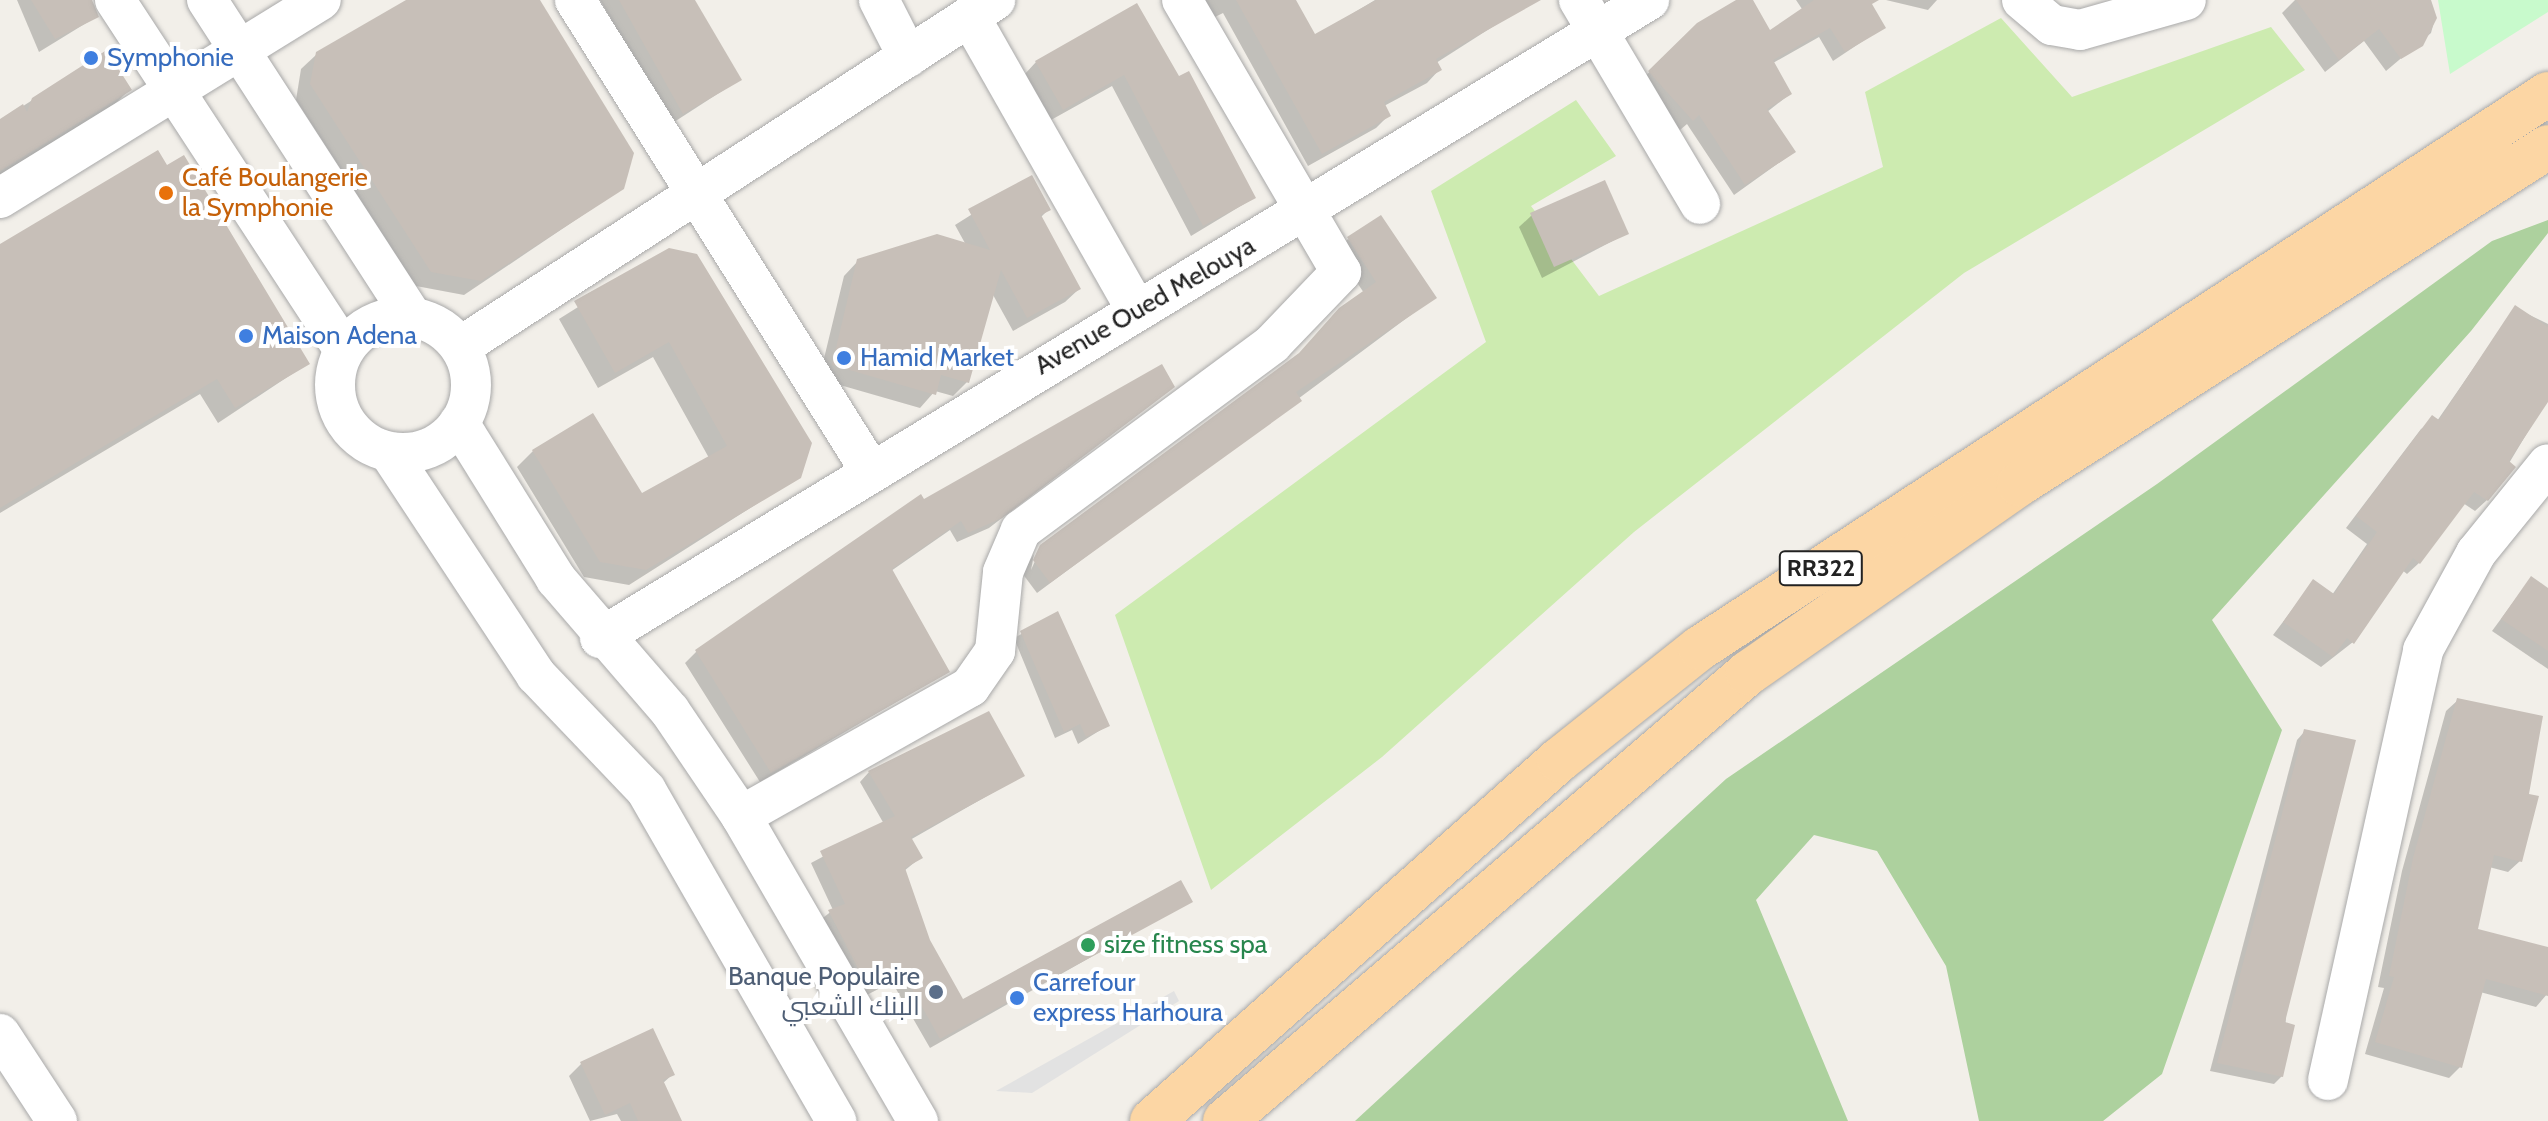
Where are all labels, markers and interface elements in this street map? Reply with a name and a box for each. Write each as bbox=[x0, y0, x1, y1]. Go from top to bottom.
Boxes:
place label: Symphonie bbox=[107, 42, 234, 74]
marker: Symphonie bbox=[82, 49, 100, 67]
place label: Café Boulangerie la Symphonie bbox=[182, 162, 368, 224]
marker: Café Boulangerie la Symphonie bbox=[157, 184, 175, 202]
street label: Avenue Oued Melouya bbox=[1029, 230, 1261, 382]
place label: Maison Adena bbox=[262, 320, 417, 352]
marker: Maison Adena bbox=[237, 327, 255, 345]
place label: Hamid Market bbox=[860, 342, 1014, 374]
marker: Hamid Market bbox=[835, 349, 853, 367]
road number: RR322 bbox=[1777, 548, 1865, 588]
place label: size fitness spa bbox=[1104, 929, 1267, 961]
marker: size fitness spa bbox=[1079, 936, 1097, 954]
place label: Banque Populaire البنك الشعبي bbox=[728, 961, 920, 1022]
place label: Carrefour express Harhoura bbox=[1033, 967, 1223, 1028]
marker: Banque Populaire البنك الشعبي bbox=[927, 983, 945, 1001]
marker: Carrefour express Harhoura bbox=[1008, 989, 1026, 1007]

